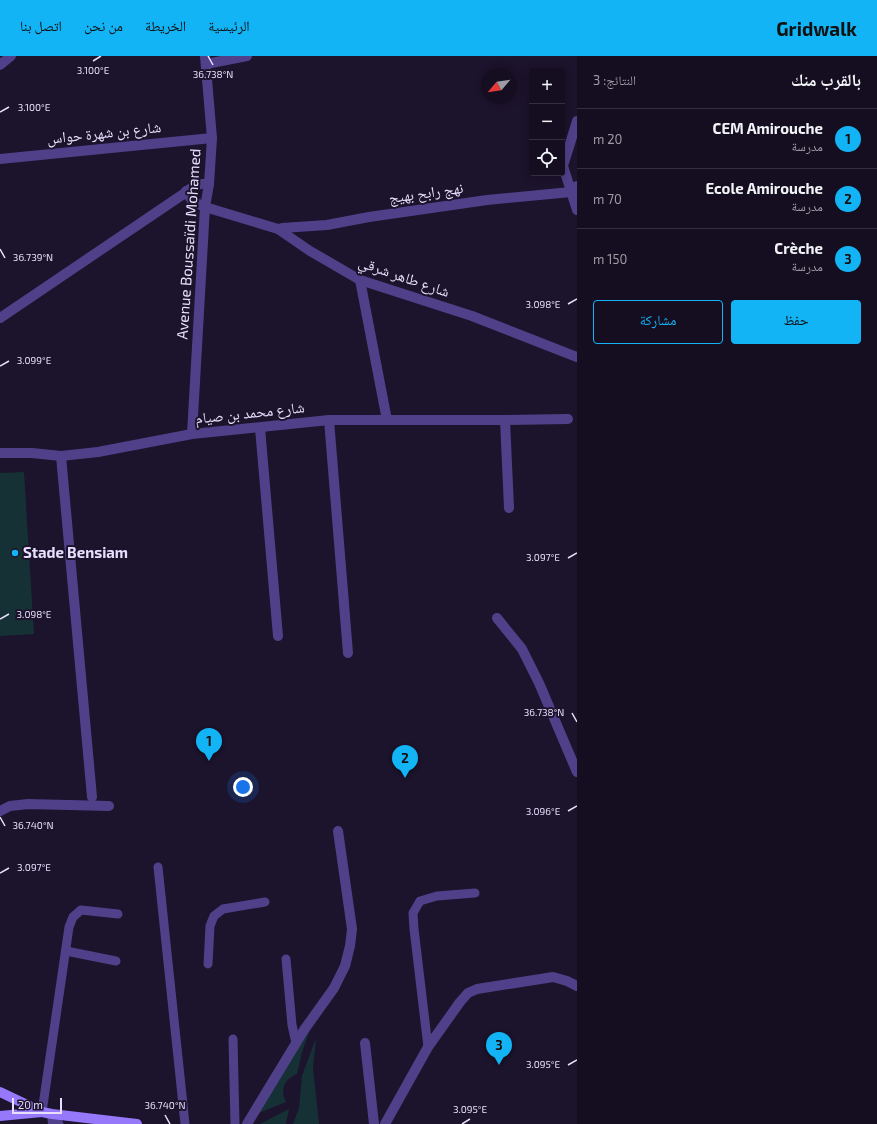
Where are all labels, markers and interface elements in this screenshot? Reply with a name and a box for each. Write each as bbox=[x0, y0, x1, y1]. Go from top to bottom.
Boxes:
text: اتصل بنا bbox=[20, 17, 62, 34]
text: من نحن bbox=[84, 17, 123, 34]
text: الخريطة bbox=[145, 17, 186, 34]
text: الرئيسية bbox=[208, 17, 250, 34]
text: Gridwalk bbox=[776, 17, 857, 40]
text: 3.100°E bbox=[77, 64, 110, 76]
text: 36.738°N bbox=[193, 68, 233, 80]
north arrow bbox=[481, 68, 517, 104]
map controls bbox=[529, 68, 565, 176]
button: + bbox=[529, 68, 565, 104]
text: بالقرب منك bbox=[791, 69, 861, 89]
text: النتائج: 3 bbox=[593, 72, 636, 88]
text: 3.100°E bbox=[18, 101, 51, 113]
button: − bbox=[529, 104, 565, 140]
street label: شارع بن شهرة حواس bbox=[46, 117, 162, 149]
text: CEM Amirouche bbox=[713, 119, 823, 137]
text: 20 m bbox=[593, 131, 622, 147]
text: 1 bbox=[845, 131, 851, 147]
text: مدرسة bbox=[791, 138, 823, 154]
button: locate bbox=[529, 140, 565, 176]
street label: Avenue Boussaïdi Mohamed bbox=[172, 148, 204, 340]
street label: نهج رابح بهيج bbox=[387, 178, 465, 208]
text: Ecole Amirouche bbox=[705, 179, 823, 197]
text: 70 m bbox=[593, 191, 622, 207]
text: 2 bbox=[844, 191, 852, 207]
text: مدرسة bbox=[791, 198, 823, 214]
text: Crèche bbox=[774, 239, 823, 257]
text: 36.739°N bbox=[13, 251, 53, 263]
text: 150 m bbox=[593, 251, 627, 267]
text: 3 bbox=[844, 251, 852, 267]
street label: شارع طاهر شرقي bbox=[355, 252, 452, 304]
text: مدرسة bbox=[791, 258, 823, 274]
text: 3.098°E bbox=[526, 298, 561, 310]
button: مشاركة bbox=[593, 300, 723, 344]
button: حفظ bbox=[731, 300, 861, 344]
text: 3.099°E bbox=[17, 354, 52, 366]
street label: شارع محمد بن صيام bbox=[194, 397, 306, 429]
place label: Stade Bensiam bbox=[23, 543, 128, 561]
marker: Stade Bensiam bbox=[10, 548, 20, 558]
text: 3.097°E bbox=[526, 551, 560, 563]
text: 3.098°E bbox=[17, 608, 52, 620]
text: 36.738°N bbox=[524, 706, 564, 718]
pin: 1 bbox=[196, 728, 222, 761]
pin: 2 bbox=[392, 745, 418, 778]
your location bbox=[233, 777, 253, 797]
text: 3.096°E bbox=[526, 805, 561, 817]
text: 36.740°N bbox=[12, 819, 54, 831]
text: 3.097°E bbox=[17, 861, 51, 873]
pin: 3 bbox=[486, 1032, 512, 1065]
text: 3.095°E bbox=[526, 1058, 560, 1070]
scale bar bbox=[12, 1096, 62, 1115]
text: 20 m bbox=[18, 1098, 43, 1111]
text: 36.740°N bbox=[144, 1099, 186, 1111]
text: 3.095°E bbox=[453, 1103, 487, 1115]

